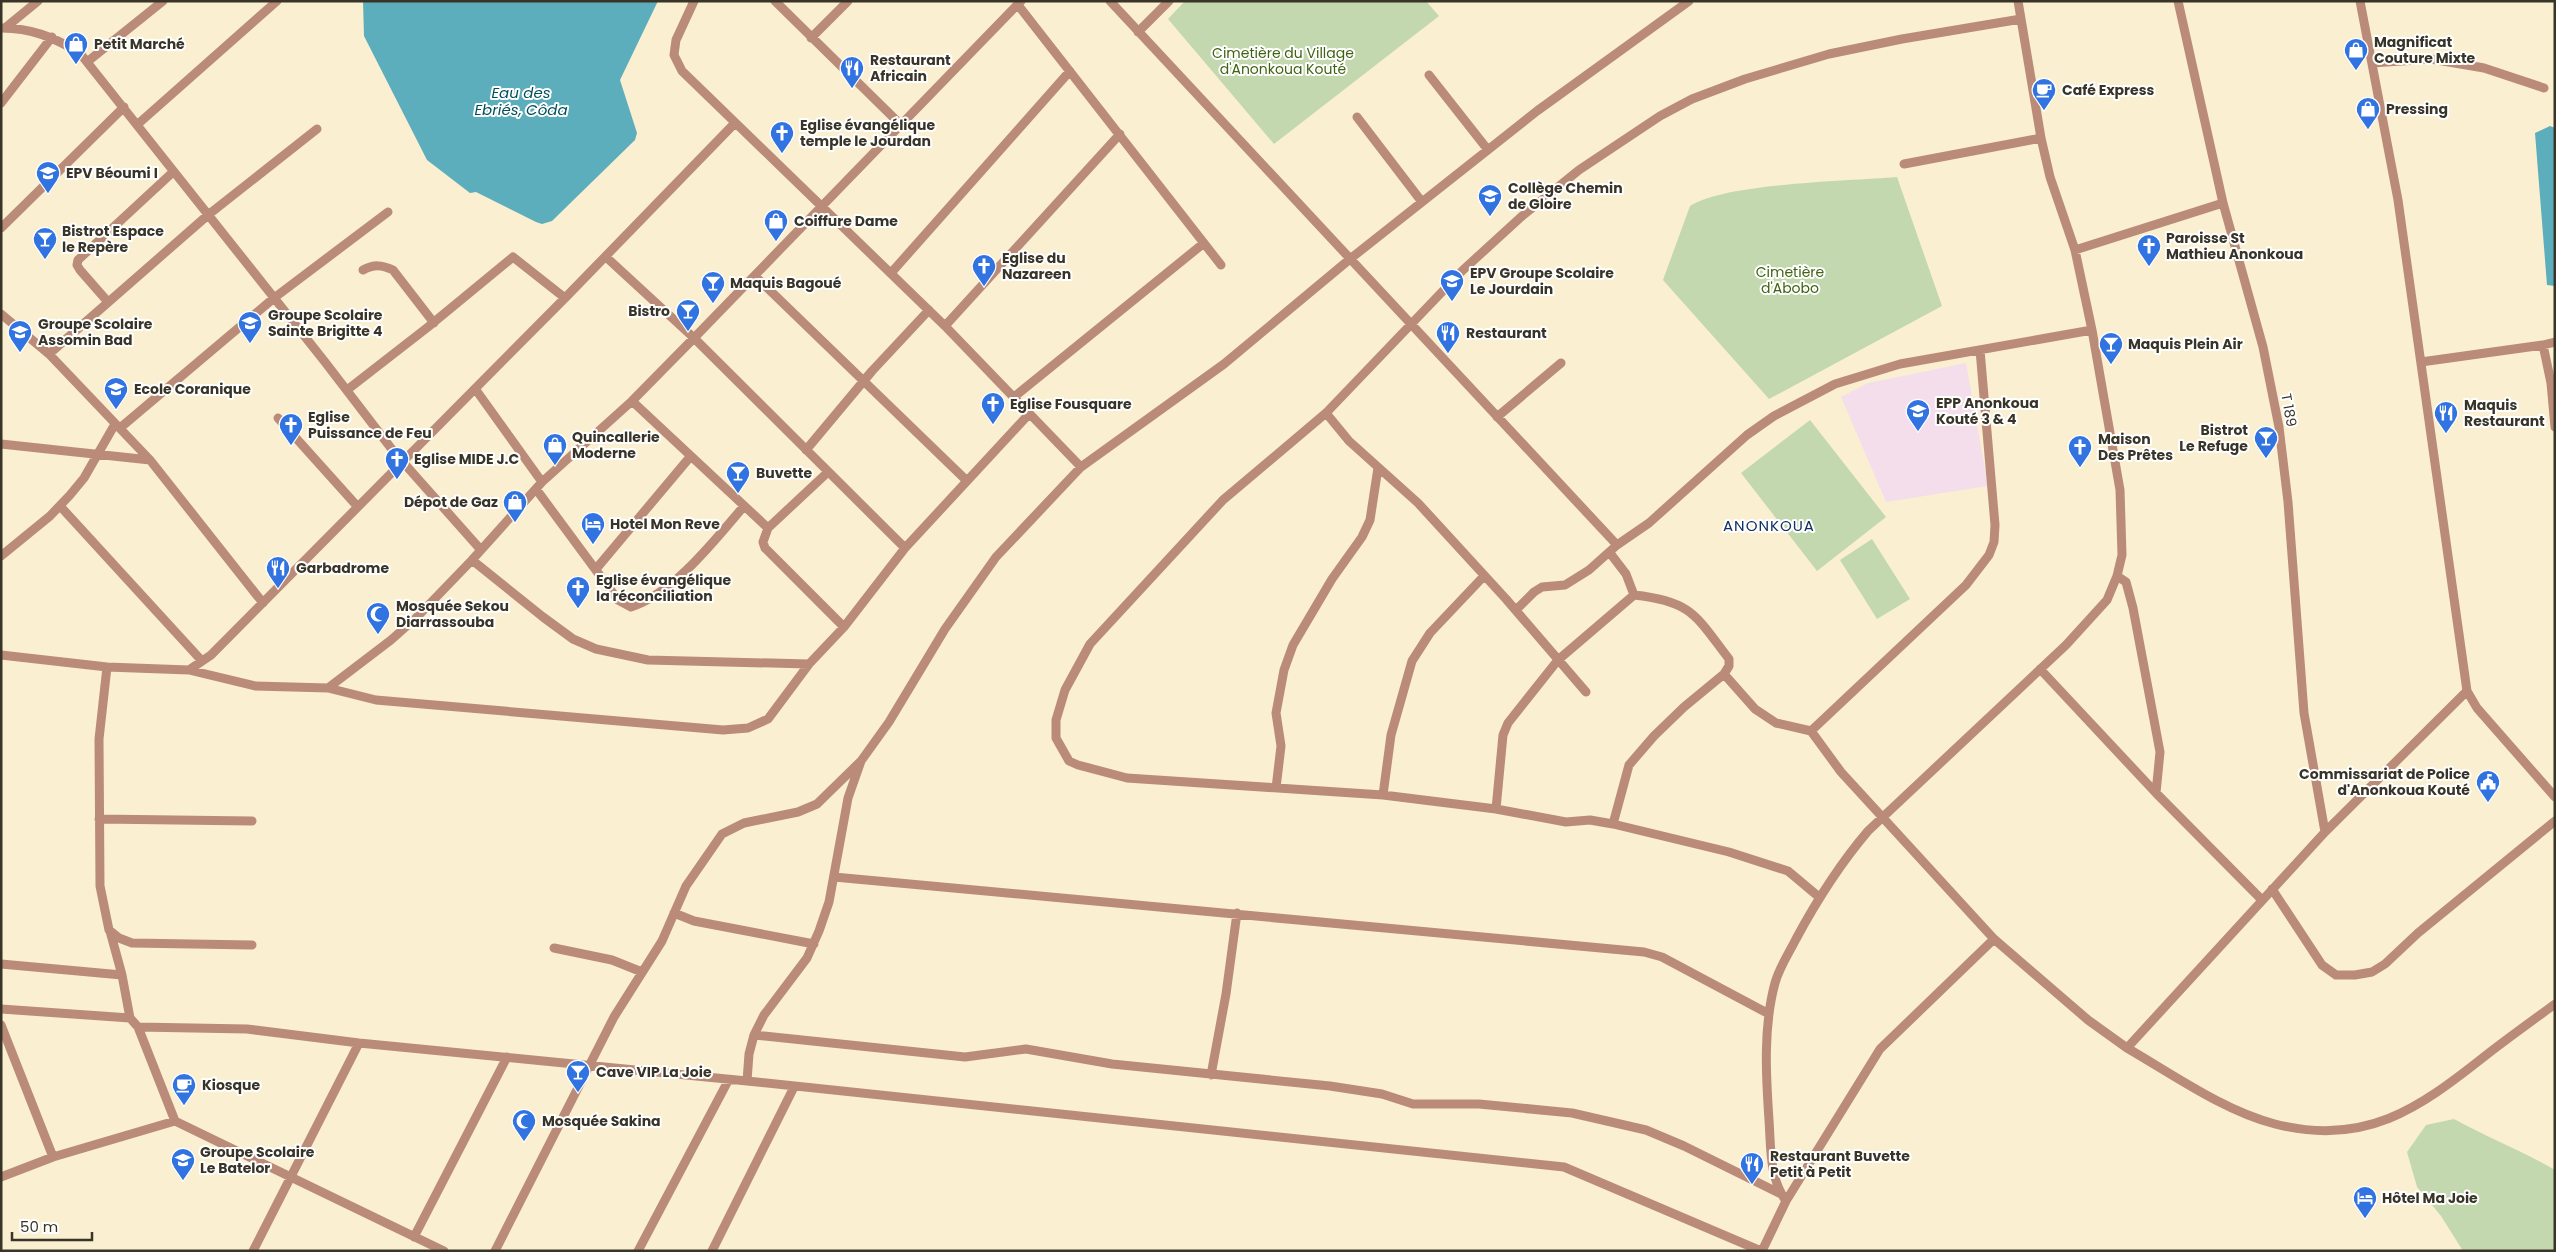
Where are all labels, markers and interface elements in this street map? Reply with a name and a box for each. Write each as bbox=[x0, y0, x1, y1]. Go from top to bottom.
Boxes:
shop icon: Petit Marché bbox=[63, 31, 89, 65]
place label: Magnificat Couture Mixte bbox=[2374, 32, 2476, 68]
place label: Petit Marché bbox=[94, 34, 185, 54]
shop icon: Magnificat Couture Mixte bbox=[2343, 37, 2369, 71]
park label: Cimetière du Village d'Anonkoua Kouté bbox=[1212, 43, 1354, 79]
place label: Restaurant Africain bbox=[870, 50, 951, 86]
restaurant icon: Restaurant Africain bbox=[839, 55, 865, 89]
cafe icon: Café Express bbox=[2031, 77, 2057, 111]
place label: Café Express bbox=[2062, 80, 2155, 100]
water label: Eau des Ebriés, Côda bbox=[474, 82, 568, 120]
shop icon: Pressing bbox=[2355, 96, 2381, 130]
place label: Pressing bbox=[2386, 99, 2448, 119]
place label: Eglise évangélique temple le Jourdan bbox=[800, 115, 935, 151]
church icon: Eglise évangélique temple le Jourdan bbox=[769, 120, 795, 154]
school or university icon: EPV Béoumi I bbox=[35, 160, 61, 194]
place label: EPV Béoumi I bbox=[66, 163, 158, 183]
place label: Collège Chemin de Gloire bbox=[1508, 178, 1623, 214]
school or university icon: Collège Chemin de Gloire bbox=[1477, 183, 1503, 217]
shop icon: Coiffure Dame bbox=[763, 208, 789, 242]
place label: Coiffure Dame bbox=[794, 211, 898, 231]
place label: Bistrot Espace le Repère bbox=[62, 221, 164, 257]
bar icon: Bistrot Espace le Repère bbox=[32, 226, 58, 260]
place label: Paroisse St Mathieu Anonkoua bbox=[2166, 228, 2303, 264]
church icon: Paroisse St Mathieu Anonkoua bbox=[2136, 233, 2162, 267]
place label: Eglise du Nazareen bbox=[1002, 248, 1071, 284]
church icon: Eglise du Nazareen bbox=[971, 253, 997, 287]
park label: Cimetière d'Abobo bbox=[1756, 262, 1825, 298]
place label: EPV Groupe Scolaire Le Jourdain bbox=[1470, 263, 1614, 299]
school or university icon: EPV Groupe Scolaire Le Jourdain bbox=[1439, 268, 1465, 302]
bar icon: Maquis Bagoué bbox=[700, 270, 726, 304]
place label: Maquis Bagoué bbox=[730, 273, 842, 293]
bar icon: Bistro bbox=[675, 298, 701, 332]
place label: Bistro bbox=[628, 301, 670, 321]
place label: Groupe Scolaire Sainte Brigitte 4 bbox=[268, 305, 383, 341]
school or university icon: Groupe Scolaire Sainte Brigitte 4 bbox=[237, 310, 263, 344]
place label: Groupe Scolaire Assomin Bad bbox=[38, 314, 153, 350]
school or university icon: Groupe Scolaire Assomin Bad bbox=[7, 319, 33, 353]
restaurant icon: Restaurant bbox=[1435, 320, 1461, 354]
place label: Restaurant bbox=[1466, 323, 1547, 343]
bar icon: Maquis Plein Air bbox=[2098, 331, 2124, 365]
place label: Maquis Plein Air bbox=[2128, 334, 2243, 354]
school or university icon: Ecole Coranique bbox=[103, 376, 129, 410]
place label: Ecole Coranique bbox=[134, 379, 251, 399]
church icon: Eglise Fousquare bbox=[980, 391, 1006, 425]
street label: T 189 bbox=[2276, 392, 2302, 428]
place label: EPP Anonkoua Kouté 3 & 4 bbox=[1936, 393, 2039, 429]
place label: Eglise Fousquare bbox=[1010, 394, 1132, 414]
place label: Maquis Restaurant bbox=[2464, 395, 2545, 431]
school or university icon: EPP Anonkoua Kouté 3 & 4 bbox=[1905, 398, 1931, 432]
restaurant icon: Maquis Restaurant bbox=[2433, 400, 2459, 434]
place label: Eglise Puissance de Feu bbox=[308, 407, 432, 443]
church icon: Eglise Puissance de Feu bbox=[278, 412, 304, 446]
place label: Bistrot Le Refuge bbox=[2179, 420, 2248, 456]
bar icon: Bistrot Le Refuge bbox=[2253, 425, 2279, 459]
place label: Quincallerie Moderne bbox=[572, 427, 660, 463]
place label: Maison Des Prêtes bbox=[2098, 429, 2173, 465]
shop icon: Quincallerie Moderne bbox=[542, 432, 568, 466]
church icon: Maison Des Prêtes bbox=[2067, 434, 2093, 468]
church icon: Eglise MIDE J.C bbox=[384, 446, 410, 480]
place label: Eglise MIDE J.C bbox=[414, 449, 519, 469]
bar icon: Buvette bbox=[725, 460, 751, 494]
place label: Buvette bbox=[756, 463, 812, 483]
shop icon: Dépot de Gaz bbox=[502, 489, 528, 523]
place label: Dépot de Gaz bbox=[404, 492, 498, 512]
hotel icon: Hotel Mon Reve bbox=[580, 511, 606, 545]
place label: Hotel Mon Reve bbox=[610, 514, 720, 534]
district label: ANONKOUA bbox=[1723, 515, 1815, 536]
restaurant icon: Garbadrome bbox=[265, 555, 291, 589]
place label: Garbadrome bbox=[296, 558, 389, 578]
place label: Eglise évangélique la réconciliation bbox=[596, 570, 731, 606]
church icon: Eglise évangélique la réconciliation bbox=[565, 575, 591, 609]
place label: Mosquée Sekou Diarrassouba bbox=[396, 596, 509, 632]
mosque icon: Mosquée Sekou Diarrassouba bbox=[365, 601, 391, 635]
place label: Commissariat de Police d'Anonkoua Kouté bbox=[2299, 764, 2470, 800]
public building icon: Commissariat de Police d'Anonkoua Kouté bbox=[2475, 769, 2501, 803]
bar icon: Cave VIP La Joie bbox=[565, 1059, 591, 1093]
place label: Cave VIP La Joie bbox=[596, 1062, 712, 1082]
cafe icon: Kiosque bbox=[171, 1072, 197, 1106]
place label: Kiosque bbox=[202, 1075, 261, 1095]
mosque icon: Mosquée Sakina bbox=[511, 1108, 537, 1142]
place label: Mosquée Sakina bbox=[542, 1111, 661, 1131]
place label: Groupe Scolaire Le Batelor bbox=[200, 1142, 315, 1178]
place label: Restaurant Buvette Petit à Petit bbox=[1770, 1146, 1910, 1182]
school or university icon: Groupe Scolaire Le Batelor bbox=[170, 1147, 196, 1181]
restaurant icon: Restaurant Buvette Petit à Petit bbox=[1739, 1151, 1765, 1185]
hotel icon: Hôtel Ma Joie bbox=[2352, 1185, 2378, 1219]
place label: Hôtel Ma Joie bbox=[2382, 1188, 2478, 1208]
scale bar bbox=[12, 1210, 92, 1242]
text: 50 m bbox=[20, 1216, 58, 1237]

